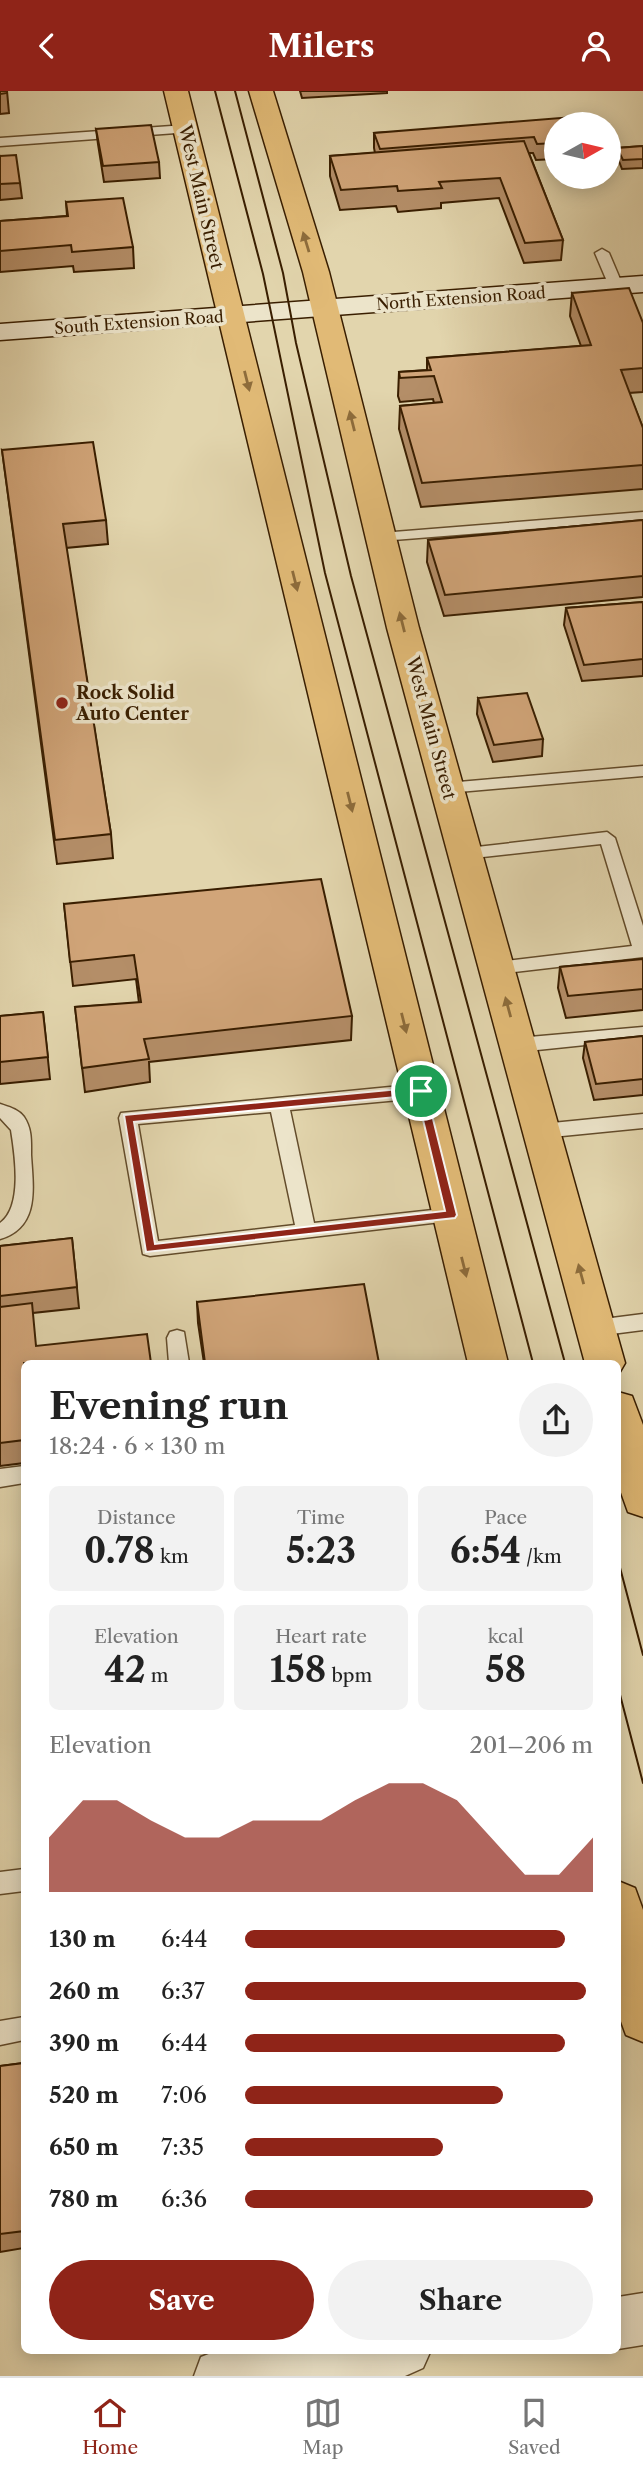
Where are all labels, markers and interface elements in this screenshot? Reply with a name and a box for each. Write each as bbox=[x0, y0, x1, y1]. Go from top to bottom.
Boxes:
text: Milers bbox=[268, 26, 375, 65]
icon: back bbox=[28, 27, 66, 65]
icon: person bbox=[577, 27, 615, 65]
north arrow bbox=[544, 112, 621, 189]
map controls bbox=[544, 112, 621, 189]
street label: West Main Street bbox=[173, 122, 228, 272]
one-way arrow bbox=[301, 232, 311, 253]
street label: North Extension Road bbox=[376, 282, 547, 314]
street label: South Extension Road bbox=[54, 306, 225, 338]
one-way arrow bbox=[242, 370, 253, 392]
one-way arrow bbox=[346, 410, 357, 432]
one-way arrow bbox=[290, 570, 301, 592]
one-way arrow bbox=[396, 611, 407, 633]
street label: West Main Street bbox=[401, 653, 461, 803]
place label: Rock Solid Auto Center bbox=[75, 682, 189, 725]
marker: Rock Solid Auto Center bbox=[54, 695, 70, 711]
one-way arrow bbox=[345, 791, 356, 813]
one-way arrow bbox=[502, 996, 512, 1017]
one-way arrow bbox=[399, 1012, 410, 1034]
pin bbox=[391, 1061, 451, 1121]
icon: arrive bbox=[402, 1072, 440, 1110]
one-way arrow bbox=[459, 1256, 470, 1278]
one-way arrow bbox=[575, 1263, 586, 1285]
text: Evening run bbox=[49, 1382, 289, 1429]
button: share bbox=[519, 1383, 593, 1457]
text: 18:24 · 6 × 130 m bbox=[49, 1432, 225, 1460]
text: Distance bbox=[97, 1506, 176, 1529]
text: Time bbox=[297, 1506, 345, 1529]
text: Pace bbox=[484, 1506, 527, 1529]
text: 0.78 bbox=[84, 1529, 155, 1572]
text: 5:23 bbox=[286, 1529, 356, 1572]
text: 6:54 bbox=[450, 1529, 521, 1572]
text: km bbox=[155, 1545, 189, 1568]
text: /km bbox=[521, 1545, 562, 1568]
text: Elevation bbox=[94, 1625, 179, 1648]
text: Heart rate bbox=[275, 1625, 367, 1648]
text: kcal bbox=[488, 1625, 524, 1648]
text: 42 bbox=[104, 1648, 146, 1691]
text: 158 bbox=[270, 1648, 326, 1691]
text: 58 bbox=[485, 1648, 526, 1691]
text: m bbox=[146, 1664, 168, 1687]
text: bpm bbox=[326, 1664, 372, 1687]
text: Elevation bbox=[49, 1731, 152, 1759]
text: 201–206 m bbox=[470, 1731, 593, 1759]
text: 130 m bbox=[49, 1925, 116, 1953]
text: 6:44 bbox=[161, 1925, 208, 1953]
text: 260 m bbox=[49, 1977, 120, 2005]
text: 6:37 bbox=[161, 1977, 205, 2005]
text: 390 m bbox=[49, 2029, 119, 2057]
text: 6:44 bbox=[161, 2029, 208, 2057]
text: 520 m bbox=[49, 2081, 119, 2109]
text: 7:06 bbox=[161, 2081, 207, 2109]
text: 650 m bbox=[49, 2133, 119, 2161]
text: 7:35 bbox=[161, 2133, 204, 2161]
text: 780 m bbox=[49, 2185, 119, 2213]
text: 6:36 bbox=[161, 2185, 207, 2213]
button: Save bbox=[49, 2260, 314, 2340]
button: Share bbox=[328, 2260, 593, 2340]
tab: Home bbox=[82, 2394, 138, 2459]
tab: Map bbox=[303, 2394, 343, 2459]
tab: Saved bbox=[508, 2394, 561, 2459]

